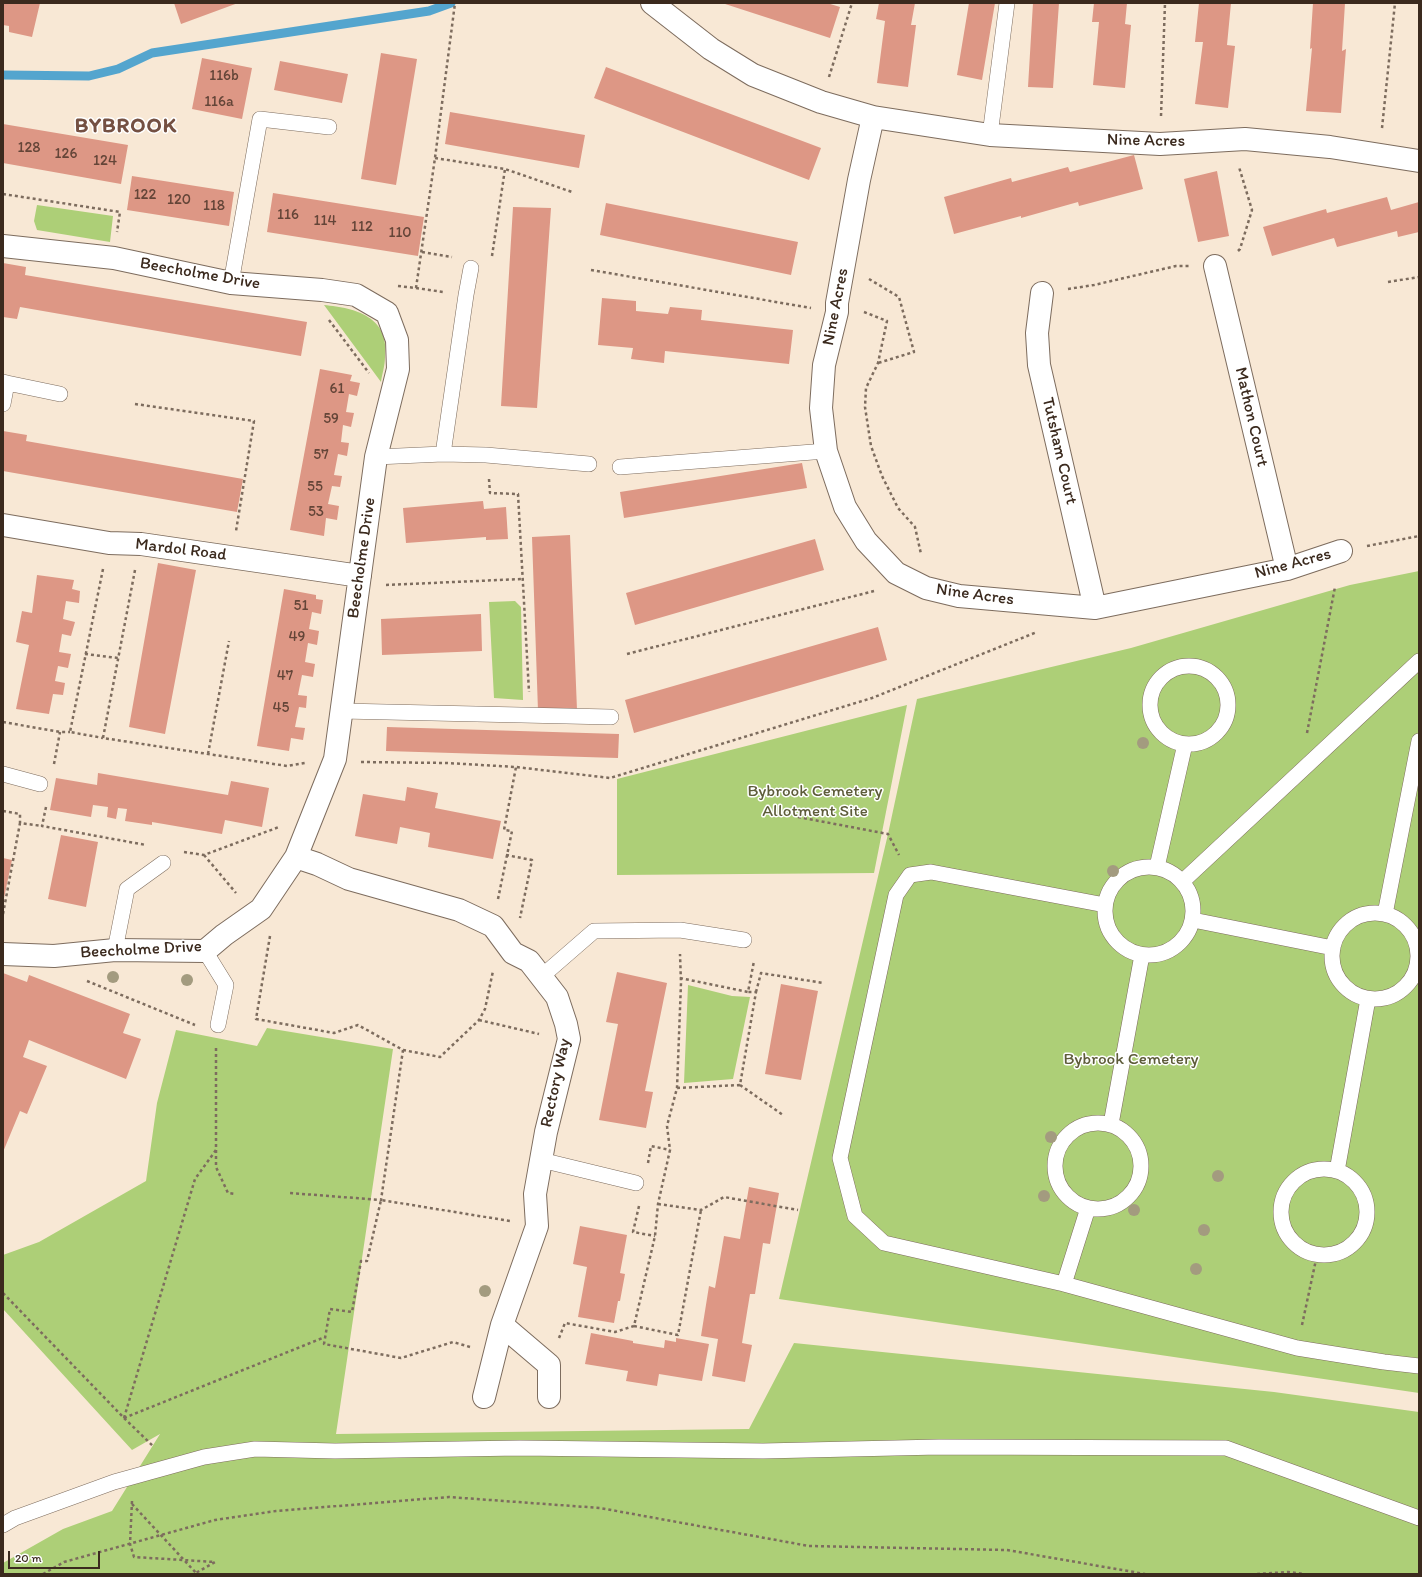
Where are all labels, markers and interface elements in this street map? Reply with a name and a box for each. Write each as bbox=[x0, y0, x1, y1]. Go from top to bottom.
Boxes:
house number: 116b bbox=[209, 67, 239, 85]
house number: 116a bbox=[204, 93, 234, 111]
district label: BYBROOK bbox=[75, 114, 177, 140]
street label: Nine Acres bbox=[1107, 130, 1185, 152]
house number: 128 bbox=[17, 139, 41, 157]
house number: 126 bbox=[55, 145, 77, 163]
house number: 124 bbox=[93, 152, 117, 170]
house number: 122 bbox=[134, 186, 156, 204]
house number: 120 bbox=[167, 191, 191, 209]
house number: 118 bbox=[203, 197, 225, 215]
house number: 116 bbox=[277, 206, 299, 224]
house number: 114 bbox=[314, 212, 336, 230]
house number: 112 bbox=[351, 218, 373, 236]
house number: 110 bbox=[388, 224, 412, 242]
street label: Beecholme Drive bbox=[138, 253, 262, 295]
street label: Nine Acres bbox=[819, 267, 853, 347]
street label: Mathon Court bbox=[1230, 365, 1272, 469]
house number: 61 bbox=[330, 380, 344, 398]
street label: Tutsham Court bbox=[1037, 395, 1081, 507]
house number: 59 bbox=[323, 410, 339, 428]
house number: 57 bbox=[313, 446, 329, 464]
house number: 55 bbox=[307, 478, 323, 496]
street label: Beecholme Drive bbox=[343, 496, 381, 620]
house number: 53 bbox=[308, 503, 324, 521]
street label: Mardol Road bbox=[134, 534, 228, 566]
street label: Nine Acres bbox=[1253, 544, 1333, 584]
street label: Nine Acres bbox=[935, 579, 1015, 611]
house number: 51 bbox=[294, 597, 308, 615]
house number: 49 bbox=[289, 628, 305, 646]
house number: 47 bbox=[277, 667, 293, 685]
house number: 45 bbox=[273, 699, 289, 717]
park label: Bybrook Cemetery Allotment Site bbox=[747, 782, 883, 822]
street label: Beecholme Drive bbox=[80, 937, 202, 963]
street label: Rectory Way bbox=[537, 1037, 575, 1129]
park label: Bybrook Cemetery bbox=[1063, 1050, 1199, 1070]
scale bar bbox=[10, 1543, 102, 1569]
text: 20 m bbox=[15, 1551, 42, 1565]

